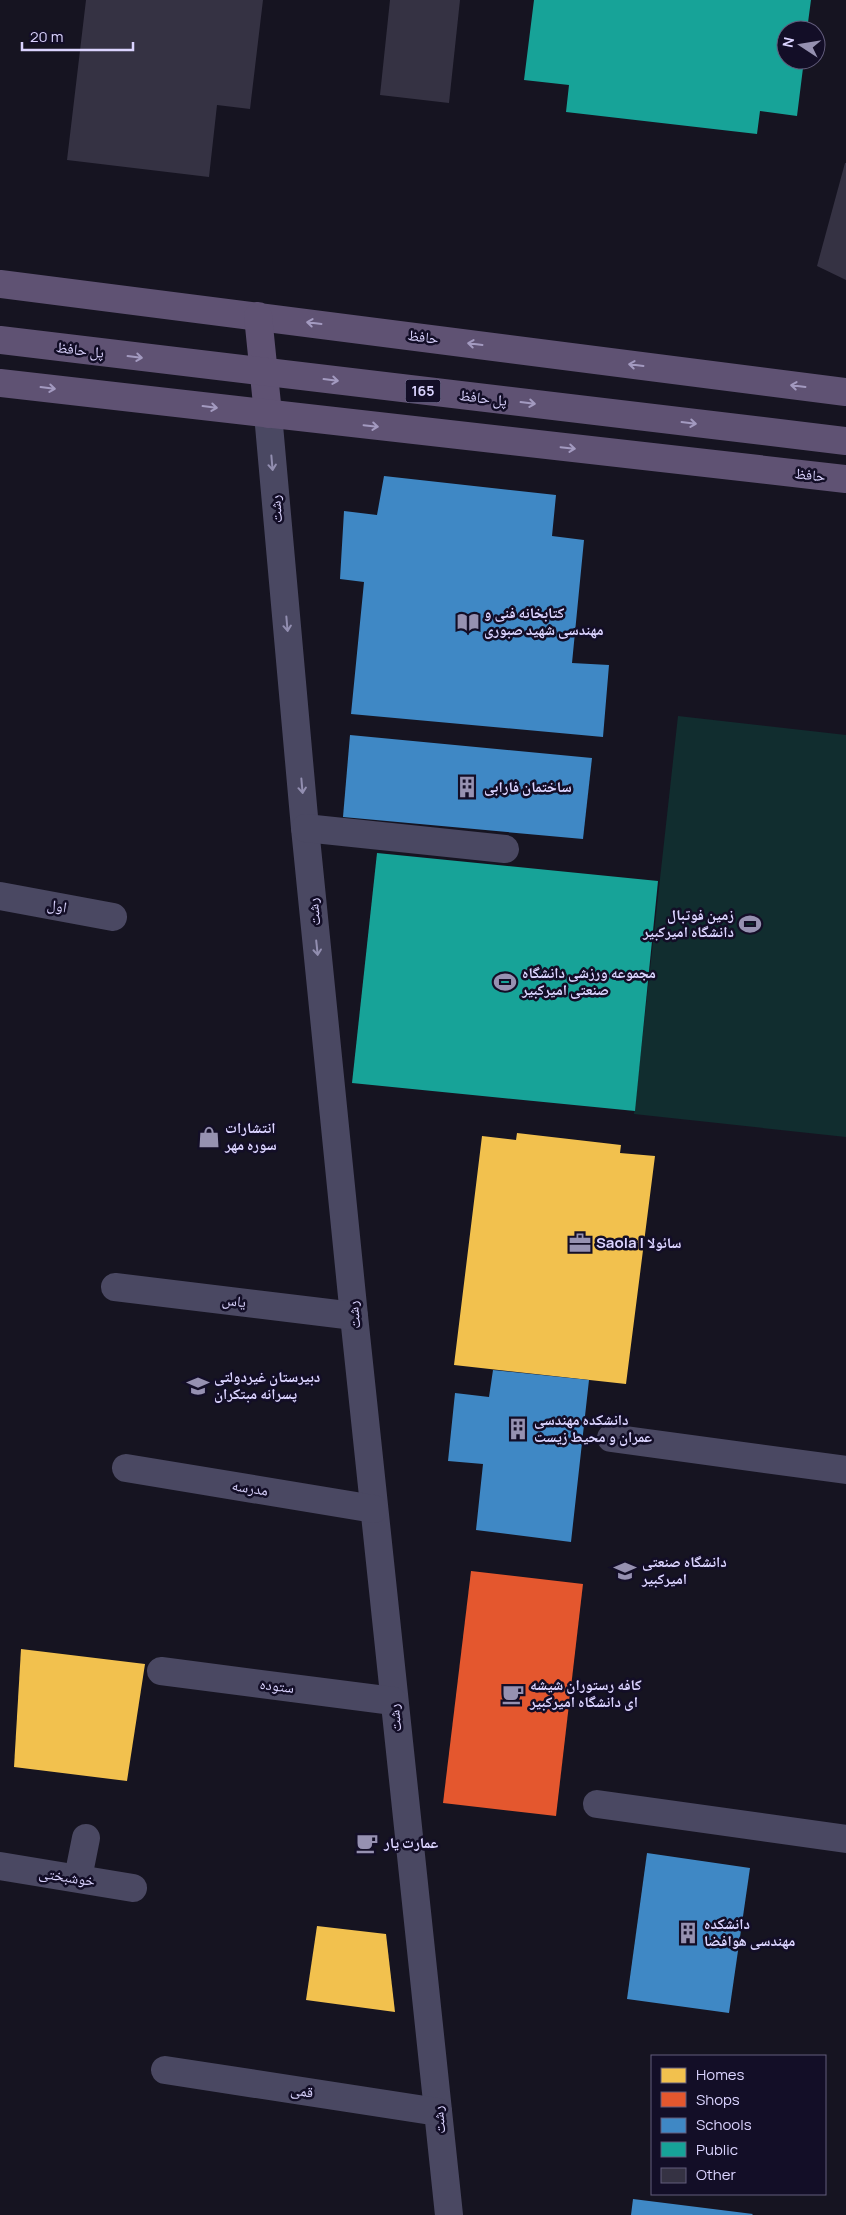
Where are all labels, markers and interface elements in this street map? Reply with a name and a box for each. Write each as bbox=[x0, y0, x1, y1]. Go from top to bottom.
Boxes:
scale bar bbox=[22, 20, 134, 52]
north arrow bbox=[776, 20, 826, 70]
text: 20 m bbox=[30, 26, 63, 47]
text: N bbox=[777, 35, 798, 49]
one-way arrow bbox=[306, 318, 322, 328]
street label: حافظ bbox=[406, 324, 440, 349]
street label: پل حافظ bbox=[55, 336, 105, 363]
one-way arrow bbox=[468, 339, 484, 349]
one-way arrow bbox=[127, 352, 143, 362]
one-way arrow bbox=[629, 360, 645, 370]
one-way arrow bbox=[323, 375, 339, 385]
road number: 165 bbox=[406, 380, 440, 402]
one-way arrow bbox=[790, 380, 806, 390]
one-way arrow bbox=[40, 383, 56, 393]
street label: پل حافظ bbox=[458, 384, 508, 411]
one-way arrow bbox=[519, 398, 535, 408]
one-way arrow bbox=[202, 402, 218, 412]
one-way arrow bbox=[681, 418, 697, 428]
one-way arrow bbox=[363, 421, 379, 431]
one-way arrow bbox=[559, 443, 575, 453]
one-way arrow bbox=[267, 454, 277, 470]
street label: حافظ bbox=[793, 462, 827, 487]
street label: رشت bbox=[264, 494, 287, 524]
place label: کتابخانه فنی و مهندسی شهید صبوری bbox=[484, 602, 604, 640]
library icon: کتابخانه فنی و مهندسی شهید صبوری bbox=[455, 609, 481, 635]
one-way arrow bbox=[282, 616, 292, 632]
building icon: ساختمان فارابی bbox=[454, 774, 480, 800]
place label: ساختمان فارابی bbox=[484, 776, 572, 797]
one-way arrow bbox=[297, 778, 306, 794]
street label: اول bbox=[46, 893, 69, 918]
street label: رشت bbox=[302, 897, 325, 927]
place label: زمین فوتبال دانشگاه امیرکبیر bbox=[642, 904, 734, 942]
sports icon: زمین فوتبال دانشگاه امیرکبیر bbox=[737, 911, 763, 937]
one-way arrow bbox=[312, 940, 322, 956]
place label: مجموعه ورزشی دانشگاه صنعتی امیرکبیر bbox=[521, 962, 656, 1000]
sports icon: مجموعه ورزشی دانشگاه صنعتی امیرکبیر bbox=[492, 969, 518, 995]
place label: انتشارات سوره مهر bbox=[224, 1117, 277, 1155]
shop icon: انتشارات سوره مهر bbox=[196, 1124, 222, 1150]
office icon: Saola | سائولا bbox=[567, 1230, 593, 1256]
place label: Saola | سائولا bbox=[596, 1232, 682, 1253]
street label: یاس bbox=[221, 1289, 248, 1312]
street label: رشت bbox=[342, 1300, 365, 1330]
place label: دبیرستان غیردولتی پسرانه مبتکران bbox=[214, 1366, 320, 1404]
school or university icon: دبیرستان غیردولتی پسرانه مبتکران bbox=[185, 1373, 211, 1399]
place label: دانشکده مهندسی عمران و محیط زیست bbox=[534, 1409, 652, 1447]
building icon: دانشکده مهندسی عمران و محیط زیست bbox=[505, 1416, 531, 1442]
street label: مدرسه bbox=[230, 1474, 270, 1501]
place label: دانشگاه صنعتی امیرکبیر bbox=[641, 1551, 727, 1589]
school or university icon: دانشگاه صنعتی امیرکبیر bbox=[612, 1558, 638, 1584]
street label: ستوده bbox=[259, 1673, 296, 1698]
place label: کافه رستوران شیشه ای دانشگاه امیرکبیر bbox=[529, 1674, 642, 1712]
cafe icon: کافه رستوران شیشه ای دانشگاه امیرکبیر bbox=[500, 1681, 526, 1707]
street label: رشت bbox=[383, 1703, 406, 1733]
cafe icon: عمارت یار bbox=[354, 1830, 380, 1856]
place label: عمارت یار bbox=[383, 1832, 438, 1853]
street label: خوشبختی bbox=[38, 1862, 97, 1891]
place label: دانشکده مهندسی هوافضا bbox=[704, 1913, 795, 1951]
building icon: دانشکده مهندسی هوافضا bbox=[675, 1920, 701, 1946]
legend bbox=[651, 2055, 826, 2195]
text: Homes bbox=[696, 2064, 745, 2085]
street label: قمی bbox=[289, 2078, 315, 2103]
text: Shops bbox=[696, 2089, 740, 2110]
street label: رشت bbox=[427, 2105, 450, 2135]
text: Schools bbox=[696, 2114, 752, 2135]
text: Public bbox=[696, 2139, 738, 2160]
text: Other bbox=[696, 2164, 737, 2185]

